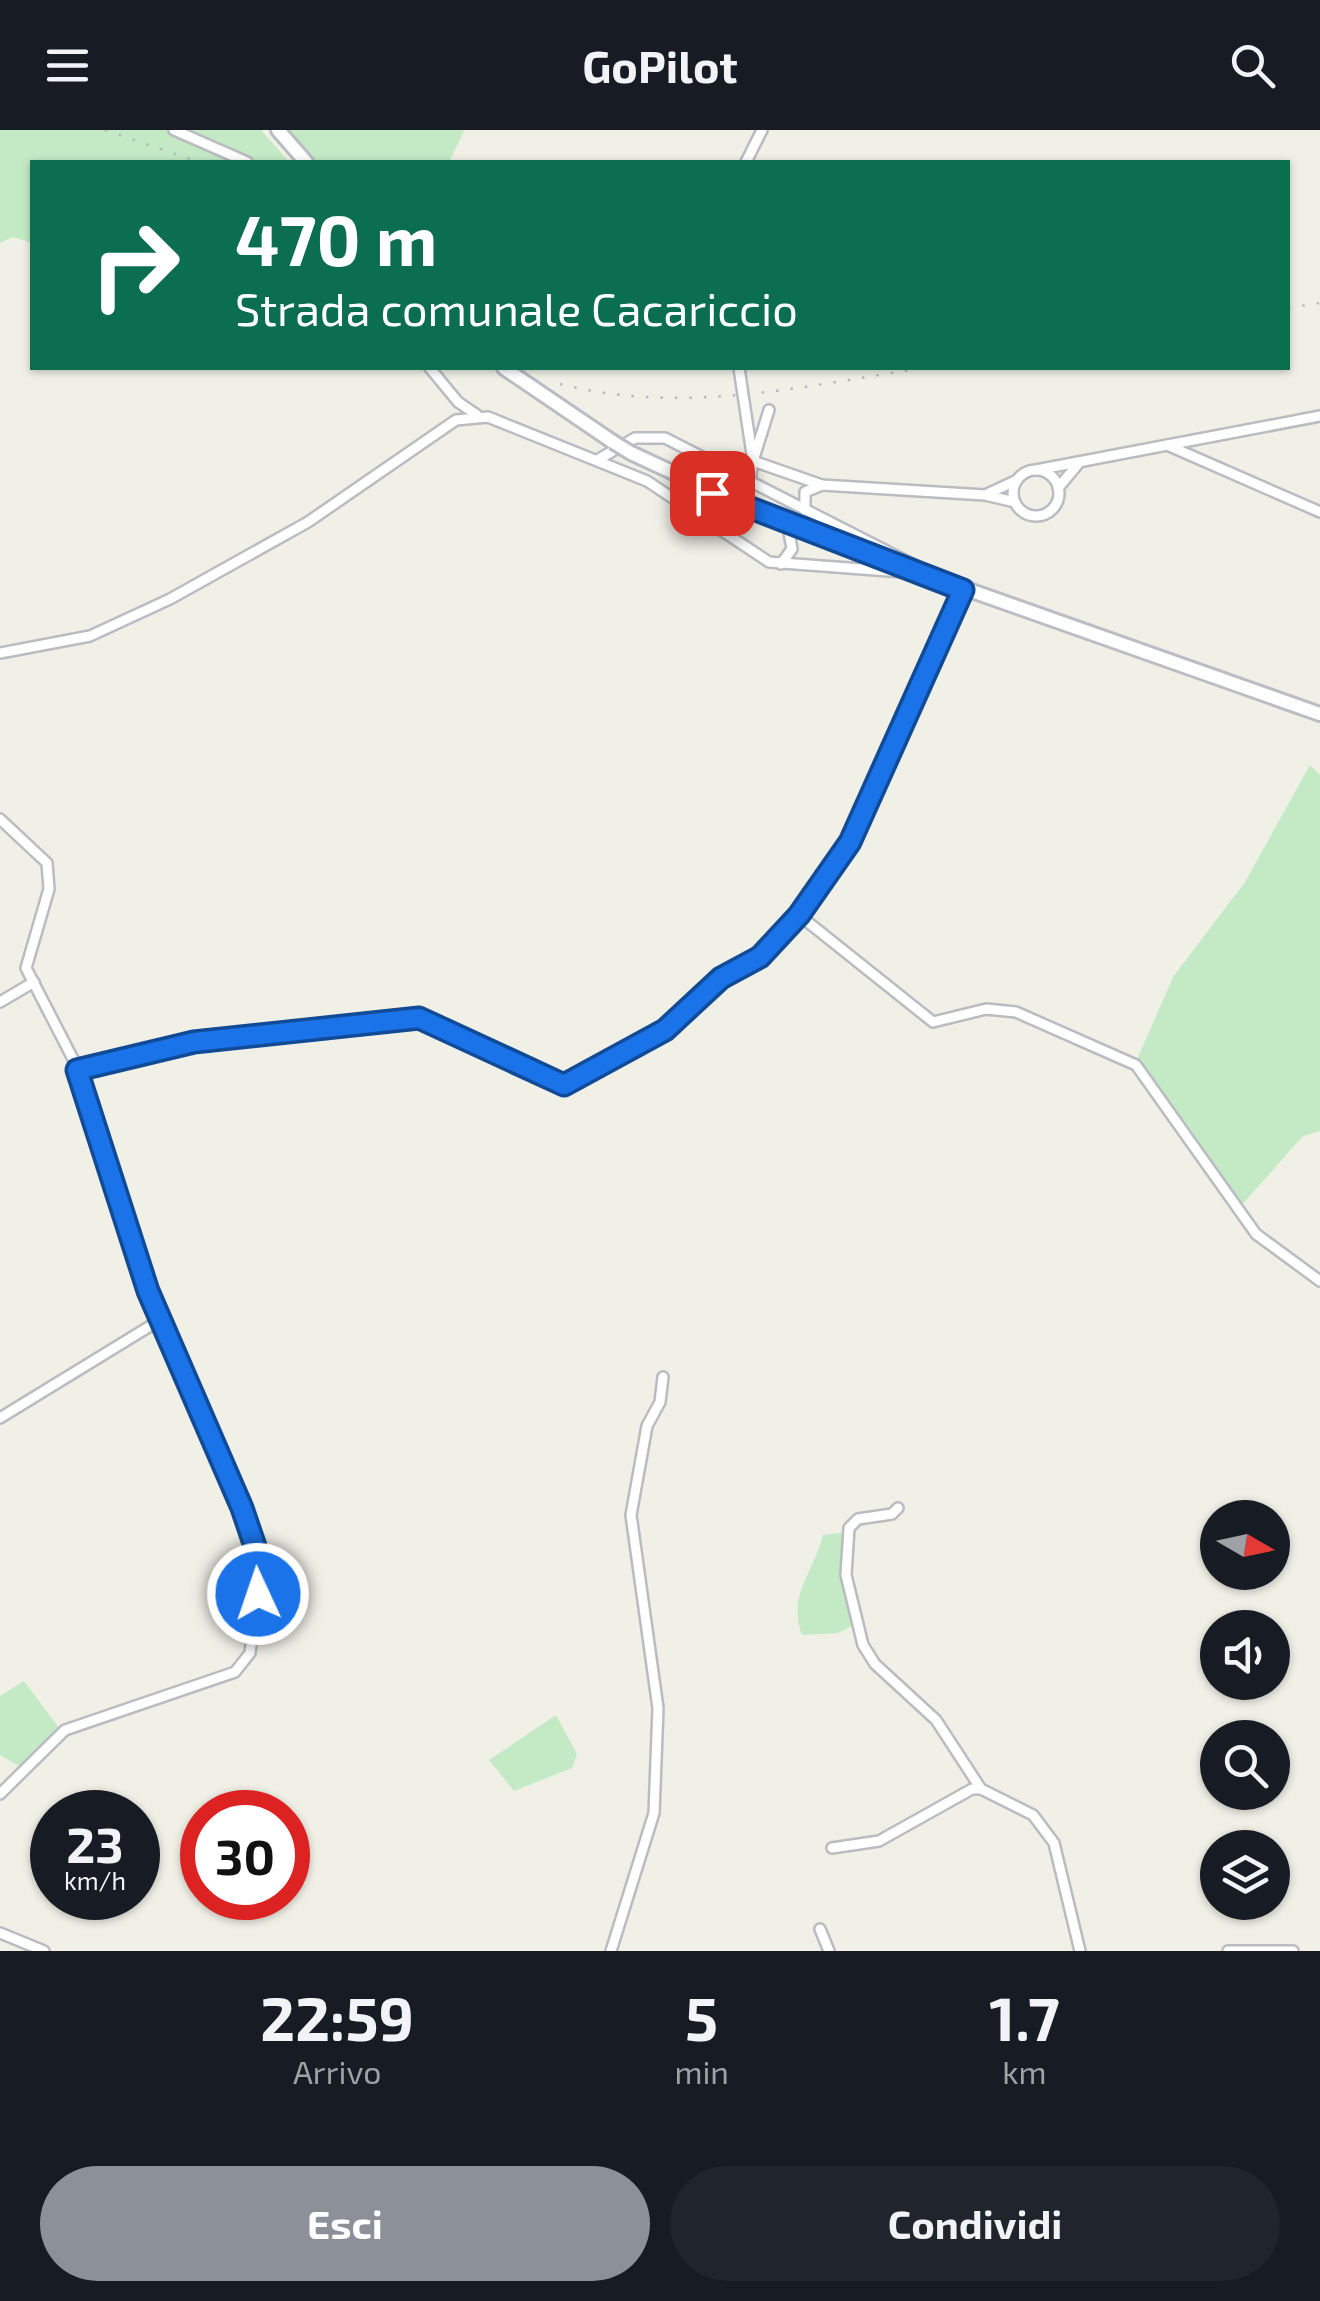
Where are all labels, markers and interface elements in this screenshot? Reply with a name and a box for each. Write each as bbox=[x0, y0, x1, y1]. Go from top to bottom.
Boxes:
icon: menu bbox=[40, 38, 95, 93]
text: GoPilot bbox=[582, 38, 738, 92]
icon: search bbox=[1225, 38, 1280, 93]
text: 470 m bbox=[235, 196, 438, 280]
icon: right bbox=[70, 200, 200, 330]
text: Strada comunale Cacariccio bbox=[235, 281, 798, 335]
pin bbox=[670, 451, 755, 536]
icon: arrive bbox=[685, 466, 740, 521]
north arrow bbox=[1200, 1500, 1290, 1590]
map controls bbox=[1200, 1500, 1290, 1920]
position arrow bbox=[206, 1542, 310, 1646]
button: sound bbox=[1200, 1610, 1290, 1700]
button: search bbox=[1200, 1720, 1290, 1810]
speed limit sign: 30 bbox=[180, 1790, 310, 1920]
text: 23 bbox=[66, 1813, 124, 1873]
button: layers bbox=[1200, 1830, 1290, 1920]
text: km/h bbox=[64, 1865, 126, 1895]
text: 22:59 bbox=[260, 1981, 414, 2053]
text: 5 bbox=[685, 1981, 718, 2053]
text: 1.7 bbox=[989, 1981, 1060, 2053]
text: Arrivo bbox=[293, 2052, 381, 2090]
text: min bbox=[674, 2052, 729, 2090]
text: km bbox=[1002, 2052, 1047, 2090]
button: Esci bbox=[40, 2166, 650, 2281]
button: Condividi bbox=[670, 2166, 1280, 2281]

